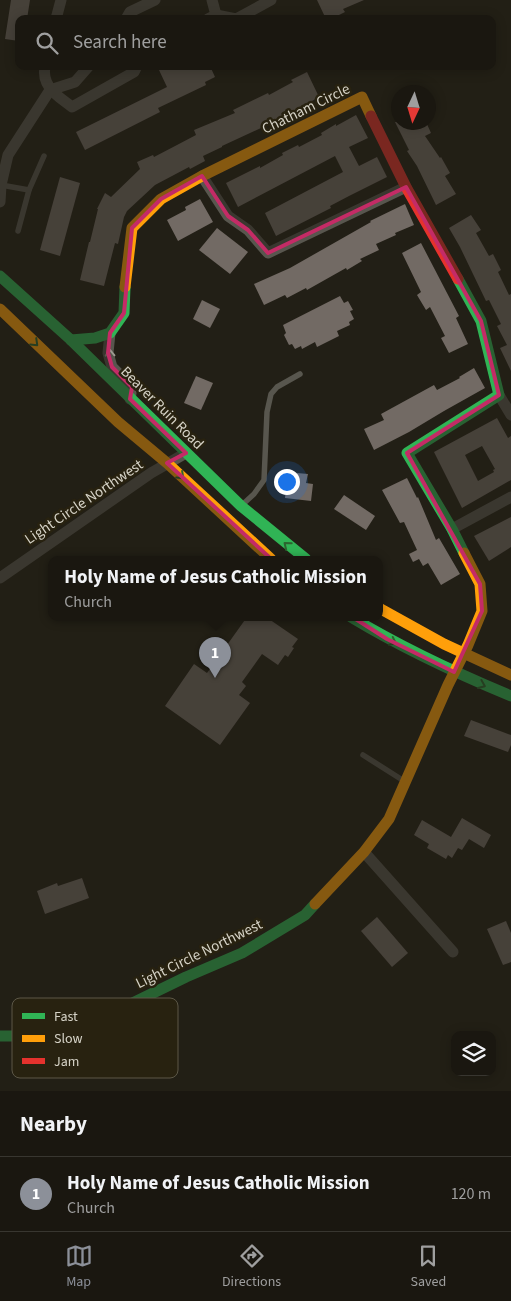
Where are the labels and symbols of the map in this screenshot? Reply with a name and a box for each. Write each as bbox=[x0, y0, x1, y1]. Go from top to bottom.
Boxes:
street label: Chatham Circle bbox=[258, 79, 354, 139]
north arrow bbox=[391, 85, 436, 130]
one-way arrow bbox=[30, 337, 39, 346]
one-way arrow bbox=[105, 348, 116, 356]
street label: Beaver Ruin Road bbox=[116, 362, 208, 454]
street label: Light Circle Northwest bbox=[21, 455, 147, 549]
your location bbox=[274, 469, 300, 495]
one-way arrow bbox=[175, 470, 184, 479]
one-way arrow bbox=[284, 542, 293, 551]
one-way arrow bbox=[388, 636, 397, 646]
pin: 1 bbox=[199, 637, 231, 678]
one-way arrow bbox=[477, 678, 486, 689]
street label: Light Circle Northwest bbox=[132, 914, 266, 994]
legend bbox=[12, 998, 178, 1078]
text: Fast bbox=[54, 1007, 78, 1027]
text: Slow bbox=[54, 1029, 83, 1049]
text: Jam bbox=[54, 1052, 79, 1072]

